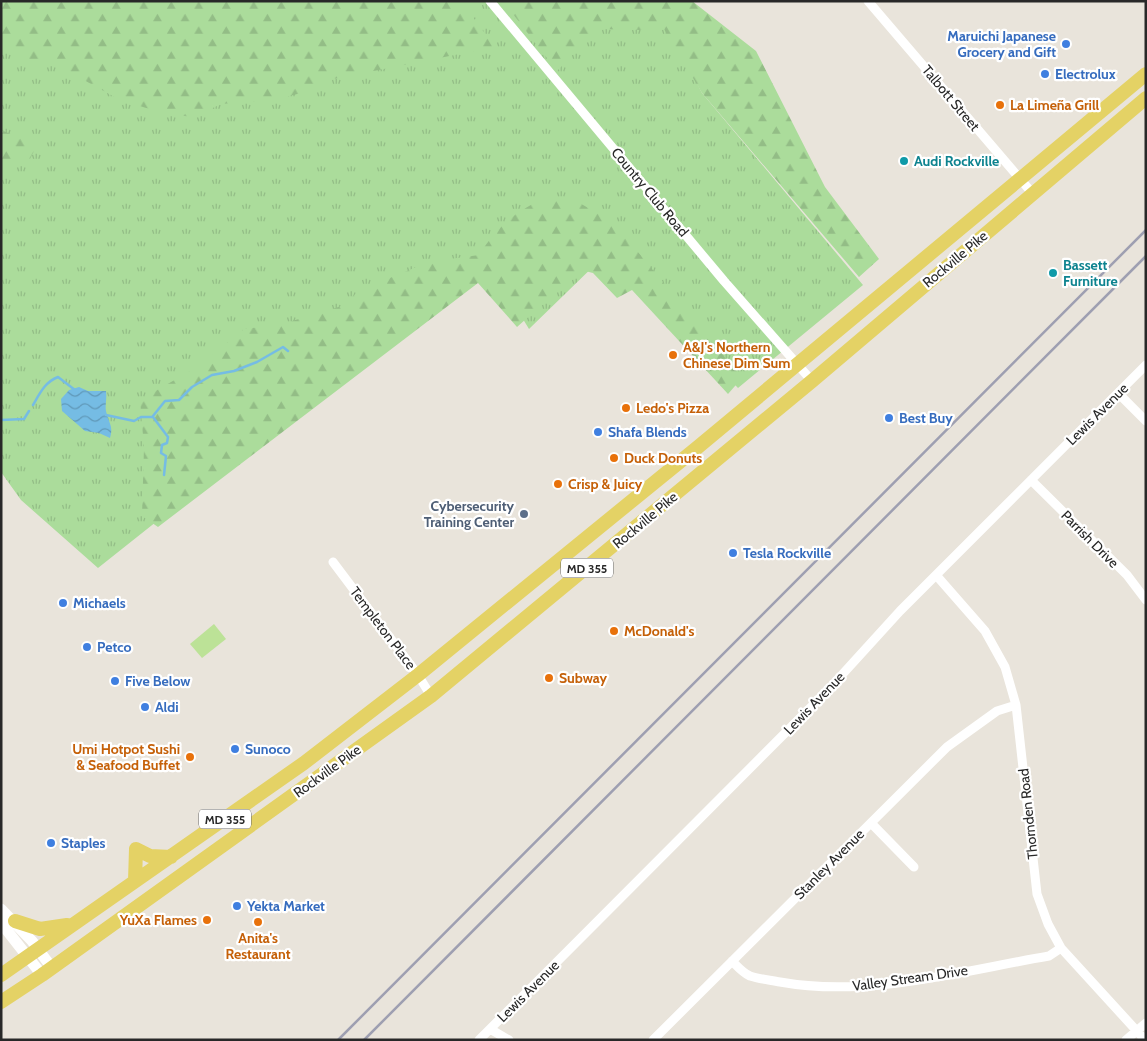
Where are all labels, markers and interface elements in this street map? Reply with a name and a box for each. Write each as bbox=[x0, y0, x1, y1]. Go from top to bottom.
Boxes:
place label: Maruichi Japanese Grocery and Gift bbox=[947, 27, 1056, 61]
marker: Maruichi Japanese Grocery and Gift bbox=[1060, 38, 1072, 50]
street label: Talbott Street bbox=[918, 61, 984, 135]
place label: Electrolux bbox=[1055, 65, 1116, 83]
marker: Electrolux bbox=[1039, 68, 1051, 80]
place label: La Limeña Grill bbox=[1010, 96, 1100, 114]
marker: La Limeña Grill bbox=[994, 99, 1006, 111]
street label: Country Club Road bbox=[607, 144, 693, 240]
place label: Audi Rockville bbox=[914, 152, 999, 170]
marker: Audi Rockville bbox=[898, 155, 910, 167]
street label: Rockville Pike bbox=[919, 227, 991, 291]
place label: Bassett Furniture bbox=[1063, 256, 1118, 290]
marker: Bassett Furniture bbox=[1047, 267, 1059, 279]
place label: A&J's Northern Chinese Dim Sum bbox=[683, 338, 790, 372]
marker: A&J's Northern Chinese Dim Sum bbox=[667, 349, 679, 361]
street label: Lewis Avenue bbox=[1062, 379, 1132, 449]
place label: Ledo's Pizza bbox=[636, 399, 709, 417]
marker: Ledo's Pizza bbox=[620, 402, 632, 414]
place label: Best Buy bbox=[899, 409, 953, 427]
marker: Best Buy bbox=[883, 412, 895, 424]
place label: Shafa Blends bbox=[608, 423, 687, 441]
marker: Shafa Blends bbox=[592, 426, 604, 438]
place label: Duck Donuts bbox=[624, 449, 702, 467]
marker: Duck Donuts bbox=[608, 452, 620, 464]
place label: Crisp & Juicy bbox=[568, 475, 643, 493]
marker: Crisp & Juicy bbox=[552, 478, 564, 490]
street label: Rockville Pike bbox=[609, 488, 681, 552]
place label: Cybersecurity Training Center bbox=[424, 497, 514, 531]
street label: Parrish Drive bbox=[1057, 506, 1123, 572]
marker: Cybersecurity Training Center bbox=[518, 508, 530, 520]
place label: Tesla Rockville bbox=[743, 544, 831, 562]
marker: Tesla Rockville bbox=[727, 547, 739, 559]
road number: MD 355 bbox=[561, 558, 613, 578]
street label: Templeton Place bbox=[346, 583, 420, 673]
place label: Michaels bbox=[73, 594, 126, 612]
marker: Michaels bbox=[57, 597, 69, 609]
place label: McDonald's bbox=[624, 622, 694, 640]
marker: McDonald's bbox=[608, 625, 620, 637]
place label: Petco bbox=[97, 638, 132, 656]
marker: Petco bbox=[81, 641, 93, 653]
street label: Lewis Avenue bbox=[780, 668, 848, 738]
place label: Subway bbox=[559, 669, 607, 687]
place label: Five Below bbox=[125, 672, 191, 690]
marker: Subway bbox=[543, 672, 555, 684]
marker: Five Below bbox=[109, 675, 121, 687]
place label: Aldi bbox=[155, 698, 179, 716]
marker: Aldi bbox=[139, 701, 151, 713]
place label: Umi Hotpot Sushi & Seafood Buffet bbox=[72, 740, 180, 774]
place label: Sunoco bbox=[245, 740, 291, 758]
street label: Rockville Pike bbox=[290, 740, 364, 802]
marker: Sunoco bbox=[229, 743, 241, 755]
marker: Umi Hotpot Sushi & Seafood Buffet bbox=[184, 751, 196, 763]
street label: Thornden Road bbox=[1014, 768, 1042, 860]
road number: MD 355 bbox=[199, 810, 251, 829]
street label: Stanley Avenue bbox=[790, 825, 868, 903]
place label: Staples bbox=[61, 834, 106, 852]
marker: Staples bbox=[45, 837, 57, 849]
place label: Yekta Market bbox=[246, 897, 325, 915]
marker: Yekta Market bbox=[231, 900, 243, 912]
place label: YuXa Flames bbox=[119, 911, 197, 929]
marker: YuXa Flames bbox=[201, 914, 213, 926]
marker: Anita's Restaurant bbox=[252, 916, 264, 928]
place label: Anita's Restaurant bbox=[225, 929, 291, 963]
street label: Lewis Avenue bbox=[493, 956, 563, 1026]
street label: Valley Stream Drive bbox=[851, 961, 969, 995]

